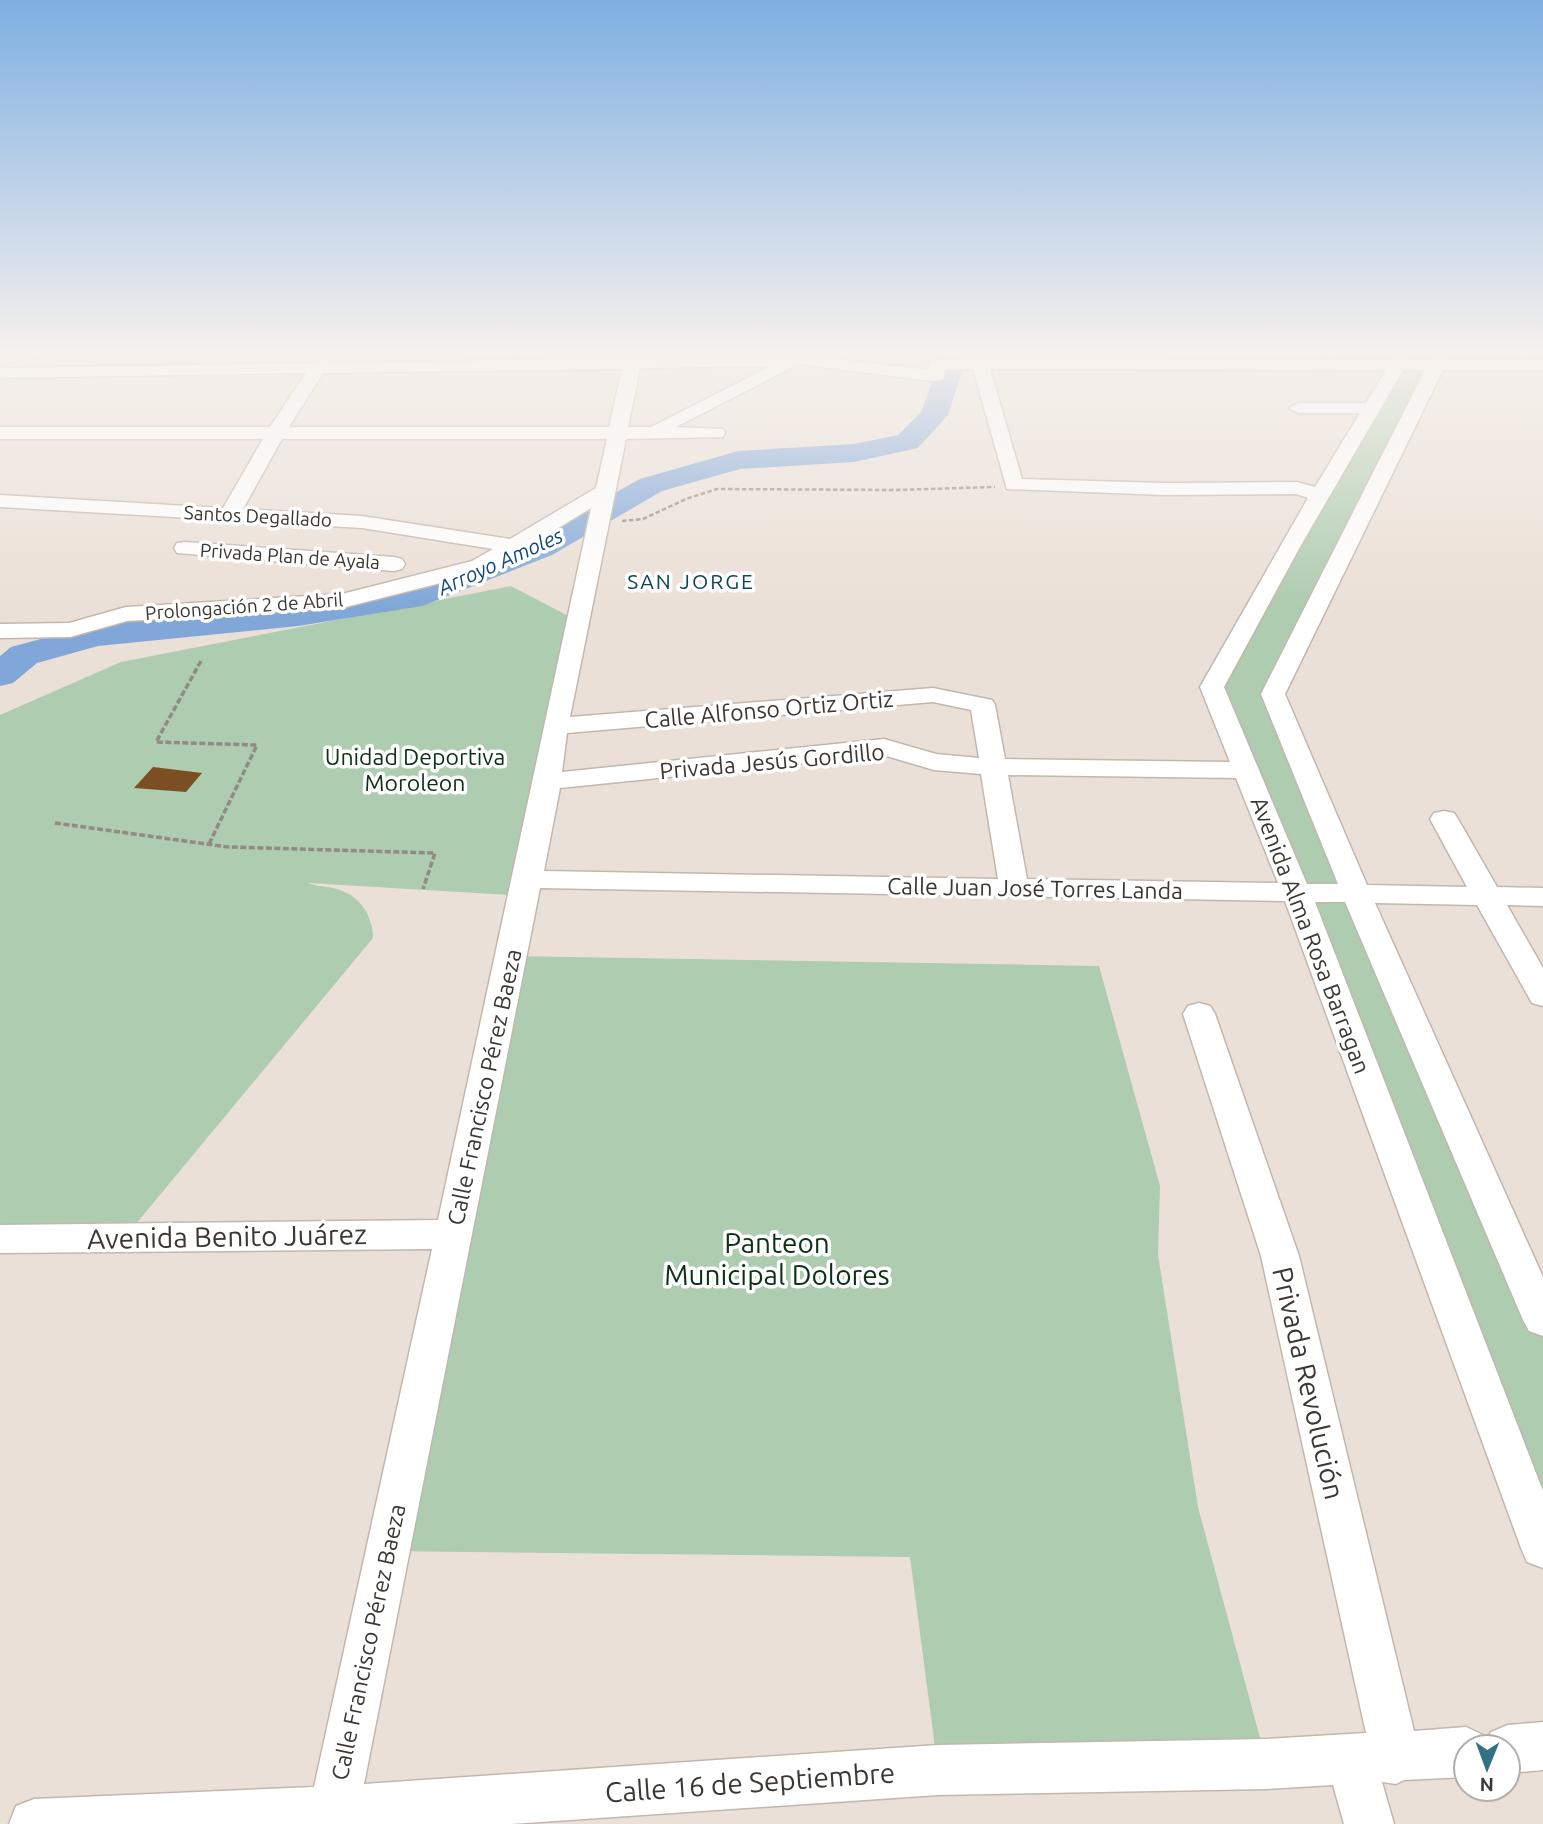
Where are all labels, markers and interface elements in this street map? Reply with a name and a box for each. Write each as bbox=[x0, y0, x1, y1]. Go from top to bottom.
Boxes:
street label: Santos Degallado bbox=[183, 501, 333, 531]
water label: Arroyo Amoles bbox=[433, 523, 566, 600]
street label: Privada Plan de Ayala bbox=[199, 539, 381, 573]
district label: SAN JORGE bbox=[627, 569, 755, 593]
street label: Prolongación 2 de Abril bbox=[144, 588, 344, 624]
street label: Calle Alfonso Ortiz Ortiz bbox=[643, 686, 895, 732]
street label: Privada Jesús Gordillo bbox=[658, 739, 886, 783]
park label: Unidad Deportiva Moroleon bbox=[325, 744, 505, 795]
street label: Avenida Alma Rosa Barragan bbox=[1247, 793, 1375, 1077]
street label: Calle Juan José Torres Landa bbox=[887, 873, 1183, 903]
street label: Calle Francisco Pérez Baeza bbox=[442, 947, 526, 1227]
street label: Avenida Benito Juárez bbox=[87, 1218, 367, 1254]
park label: Panteon Municipal Dolores bbox=[664, 1227, 890, 1290]
street label: Privada Revolución bbox=[1267, 1264, 1351, 1502]
street label: Calle Francisco Pérez Baeza bbox=[326, 1502, 410, 1782]
north arrow bbox=[1452, 1733, 1522, 1803]
street label: Calle 16 de Septiembre bbox=[604, 1756, 896, 1808]
text: N bbox=[1479, 1774, 1494, 1796]

